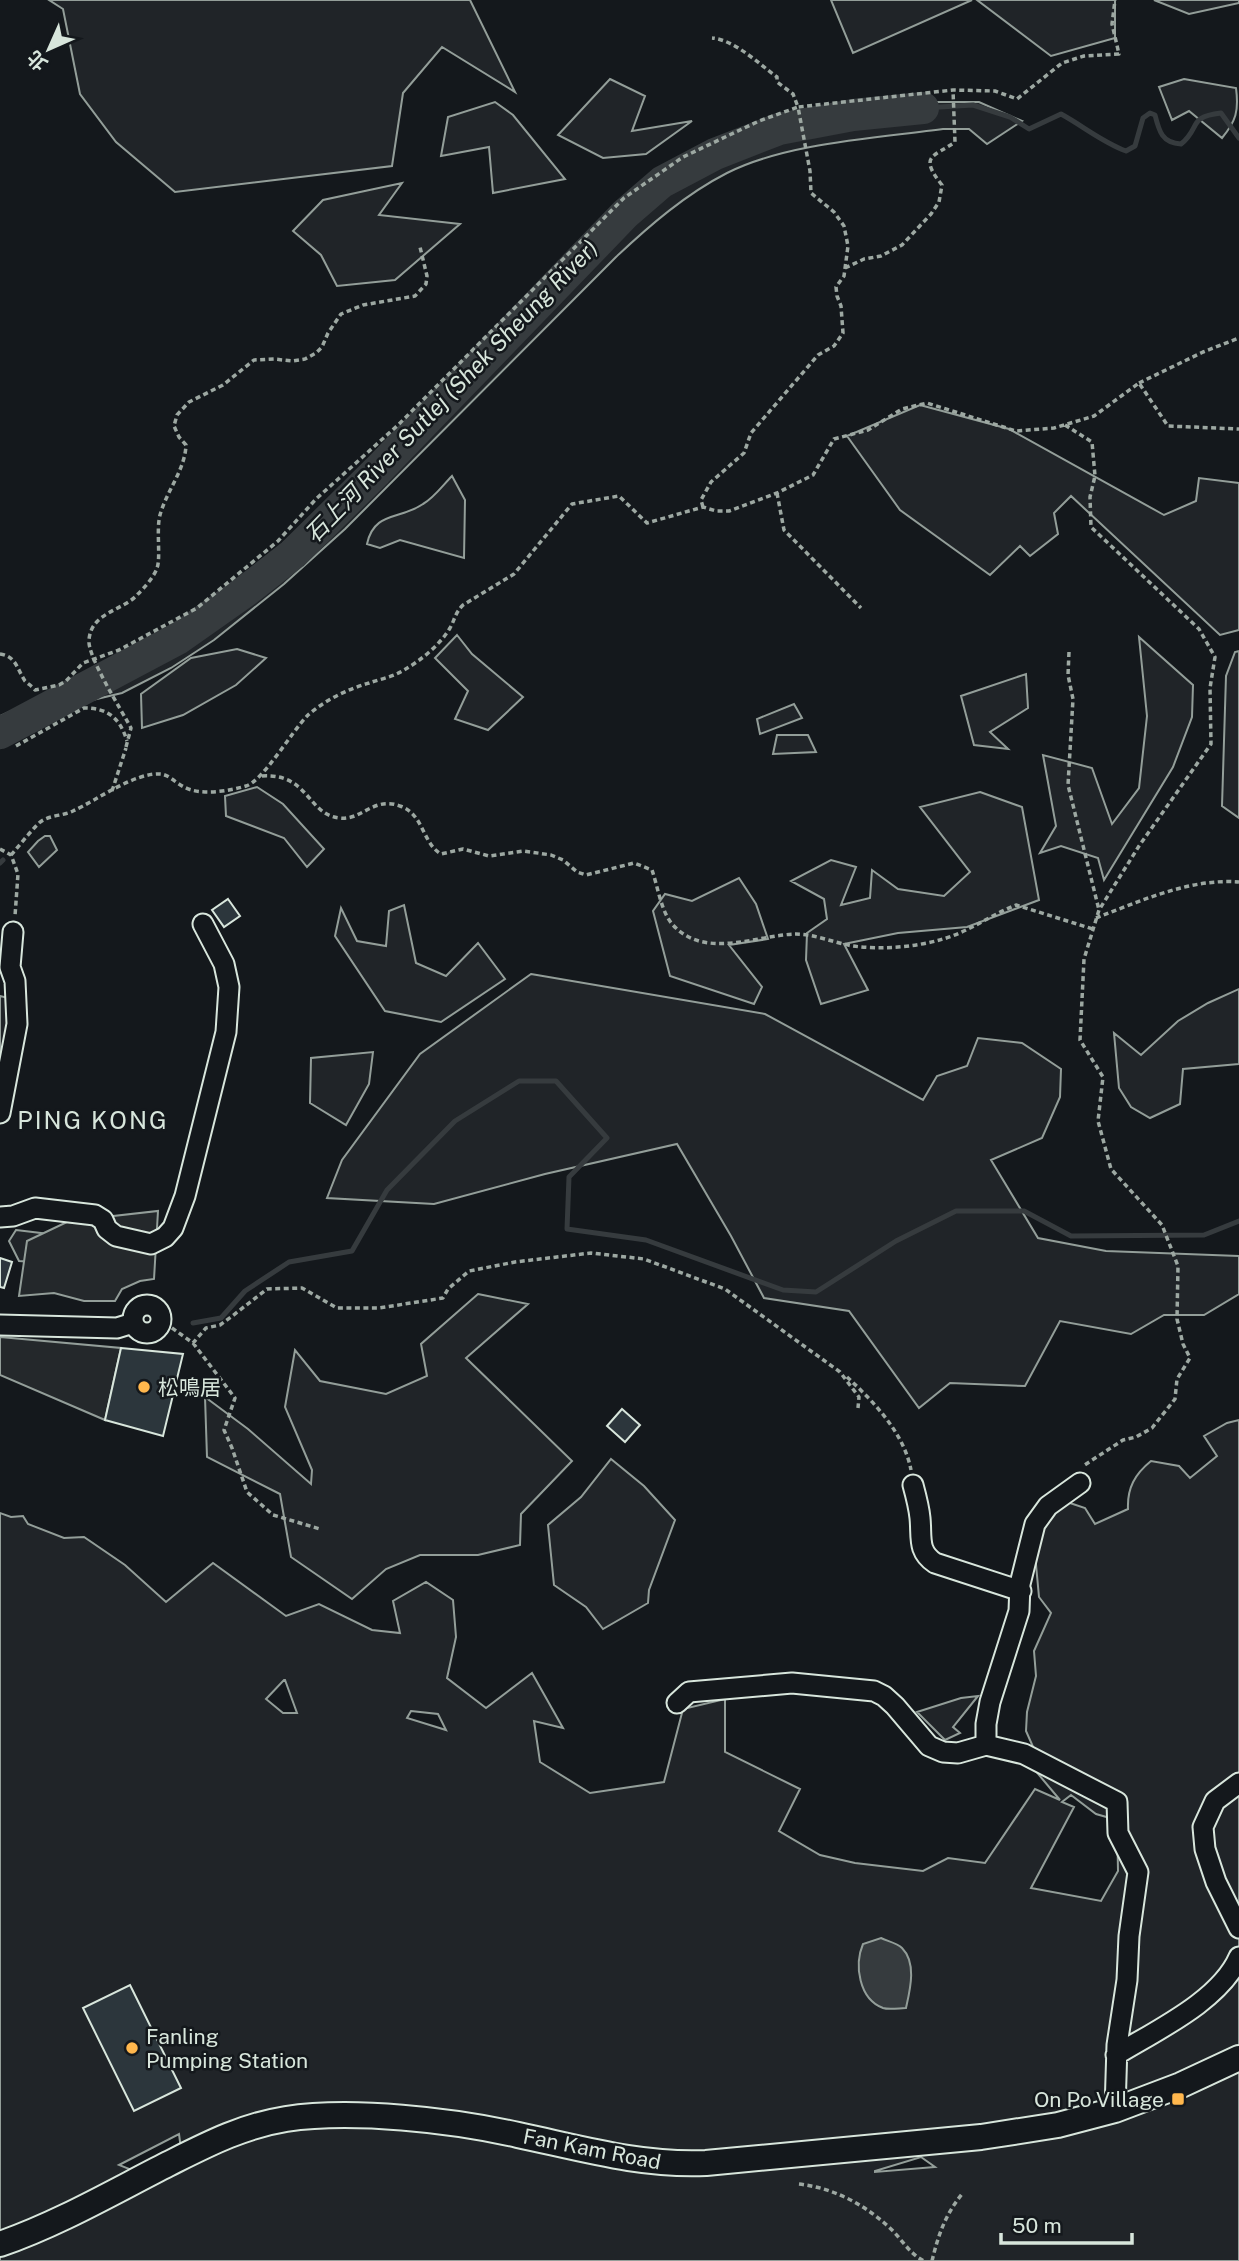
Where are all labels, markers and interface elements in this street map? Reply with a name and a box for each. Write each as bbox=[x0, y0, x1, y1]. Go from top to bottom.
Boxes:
north arrow bbox=[14, 14, 84, 84]
text: 北 bbox=[22, 47, 51, 76]
water label: 石上河 River Sutlej (Shek Sheung River) bbox=[299, 234, 603, 548]
district label: PING KONG bbox=[17, 1106, 169, 1134]
place label: 松鳴居 bbox=[158, 1375, 221, 1400]
marker: 松鳴居 bbox=[136, 1379, 152, 1395]
place label: Fanling Pumping Station bbox=[146, 2024, 308, 2073]
marker: Fanling Pumping Station bbox=[124, 2040, 140, 2056]
place label: On Po Village bbox=[1034, 2087, 1164, 2112]
marker: On Po Village bbox=[1170, 2091, 1186, 2107]
street label: Fan Kam Road bbox=[521, 2123, 663, 2175]
scale bar bbox=[1001, 2202, 1132, 2246]
text: 50 m bbox=[1012, 2213, 1062, 2238]

